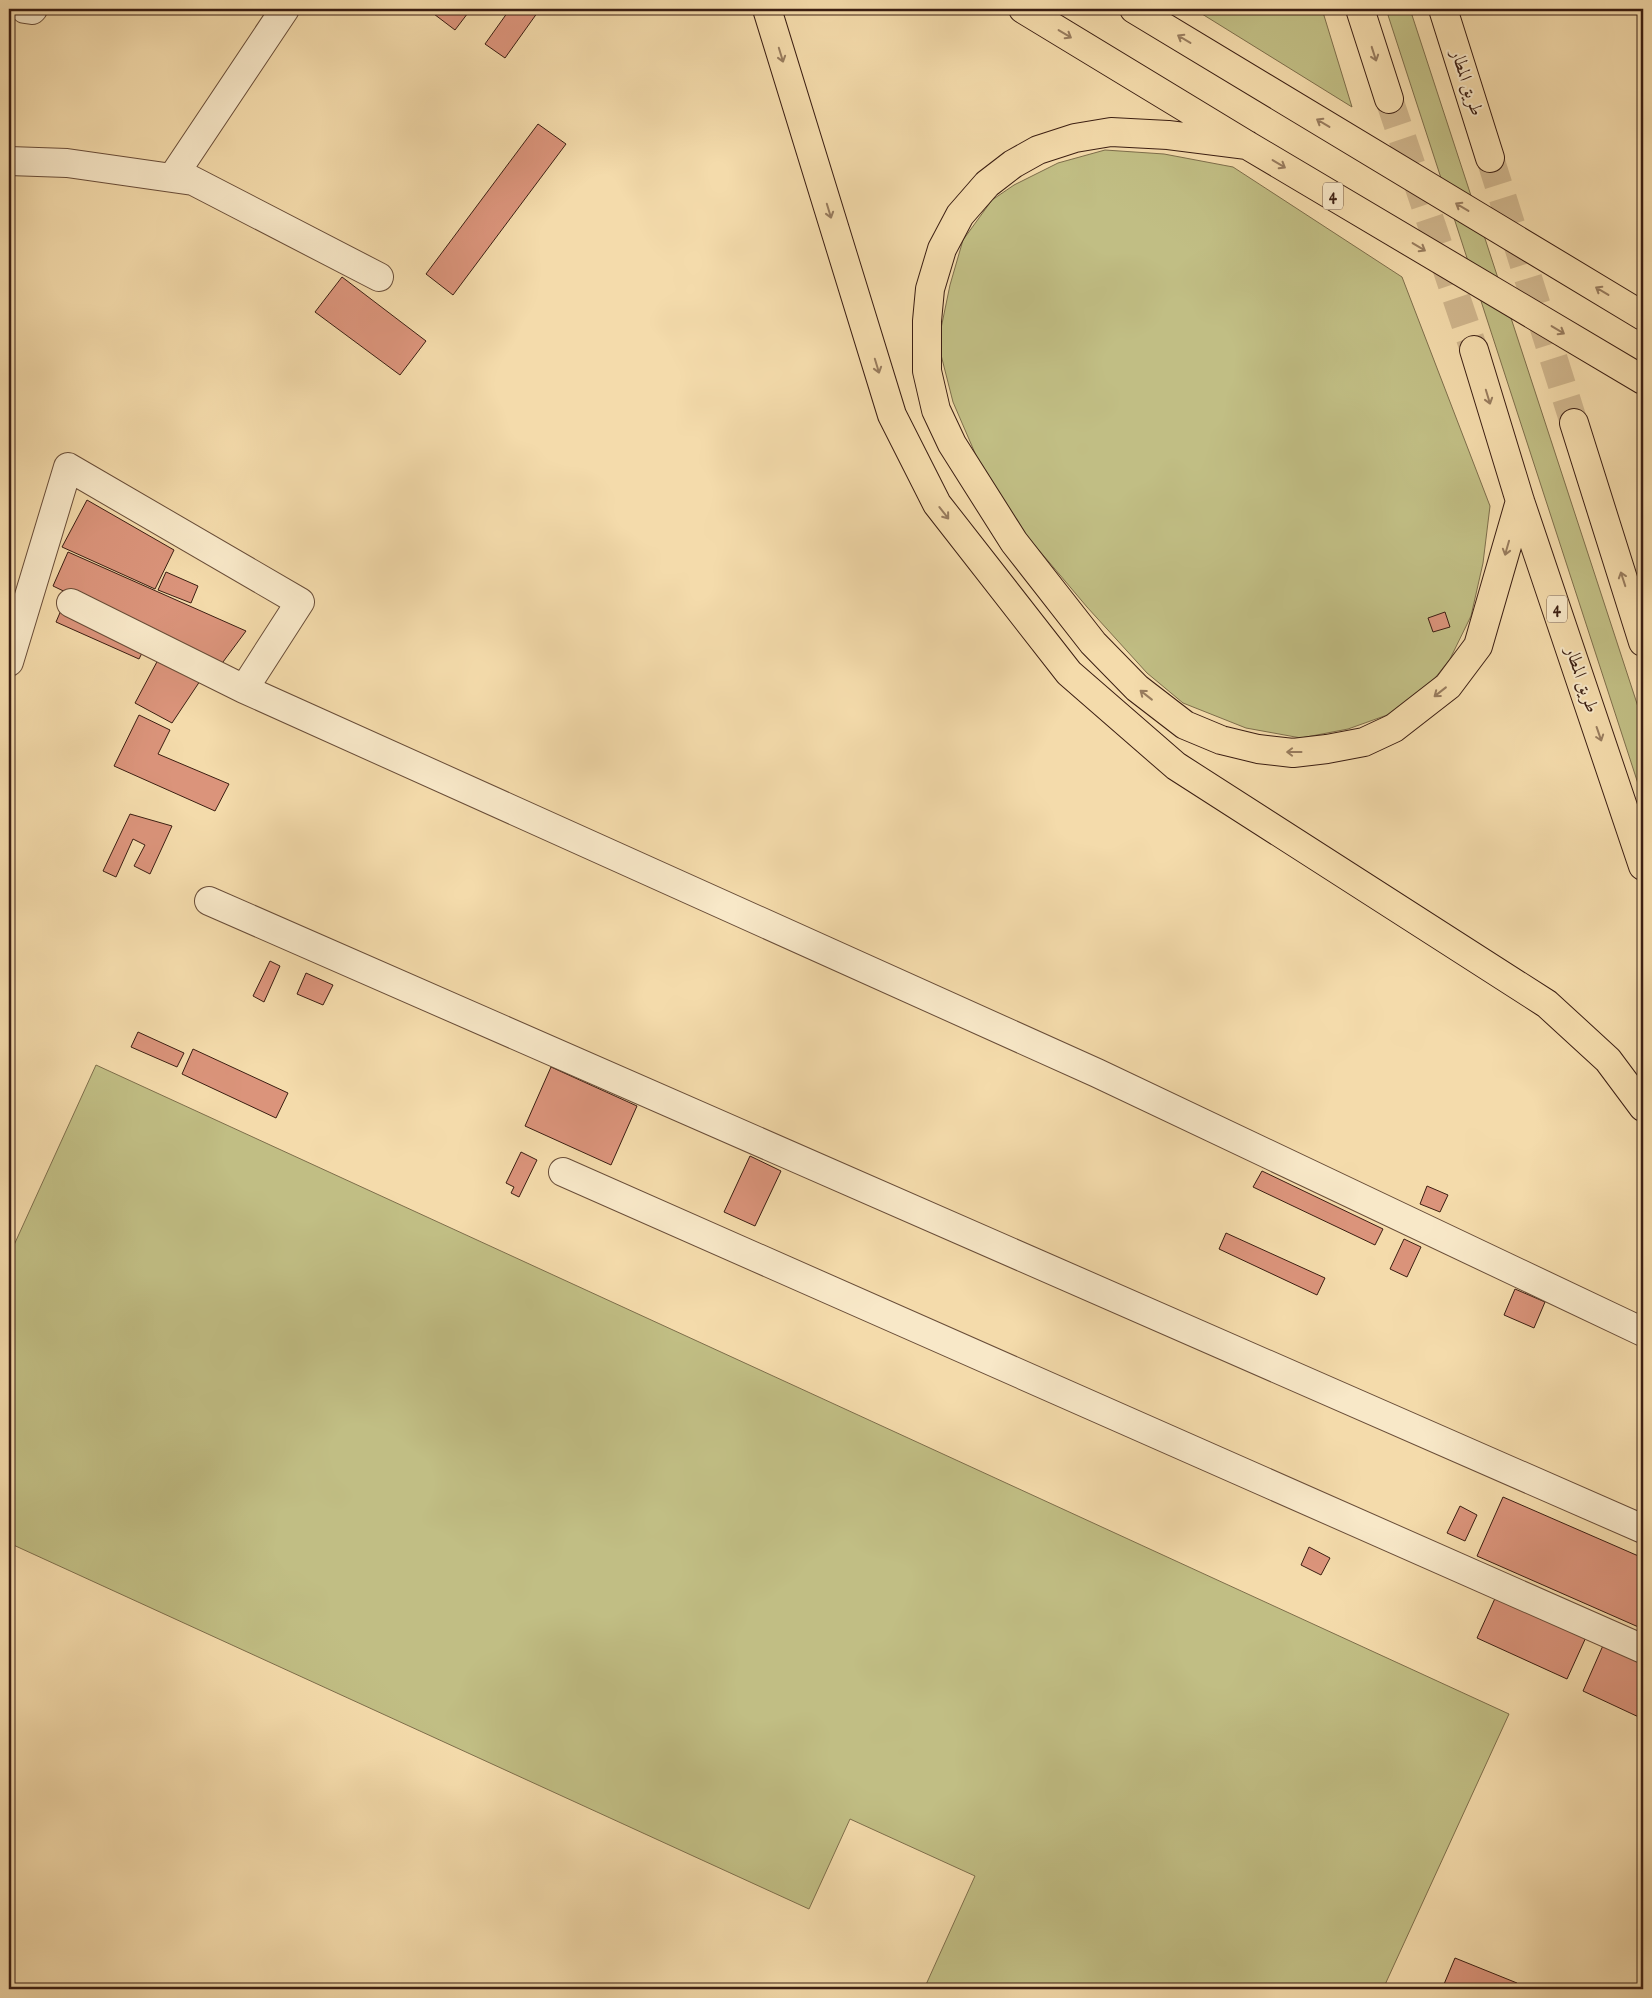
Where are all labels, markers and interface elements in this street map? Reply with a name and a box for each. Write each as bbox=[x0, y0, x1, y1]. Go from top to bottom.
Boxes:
one-way arrow bbox=[1058, 30, 1072, 40]
one-way arrow bbox=[1178, 34, 1192, 44]
street label: طريق المطار bbox=[1444, 45, 1488, 119]
one-way arrow bbox=[1370, 46, 1380, 62]
one-way arrow bbox=[777, 47, 787, 63]
one-way arrow bbox=[1317, 118, 1331, 128]
one-way arrow bbox=[1271, 160, 1285, 170]
road number: 4 bbox=[1323, 182, 1343, 210]
one-way arrow bbox=[825, 202, 835, 218]
one-way arrow bbox=[1456, 202, 1470, 212]
one-way arrow bbox=[1411, 242, 1425, 252]
one-way arrow bbox=[1595, 286, 1609, 296]
one-way arrow bbox=[1551, 325, 1565, 335]
one-way arrow bbox=[873, 358, 883, 374]
one-way arrow bbox=[1484, 388, 1494, 404]
one-way arrow bbox=[939, 506, 949, 520]
one-way arrow bbox=[1502, 539, 1511, 555]
one-way arrow bbox=[1618, 571, 1628, 587]
road number: 4 bbox=[1547, 596, 1567, 622]
street label: طريق المطار bbox=[1558, 642, 1603, 716]
one-way arrow bbox=[1433, 687, 1447, 697]
one-way arrow bbox=[1140, 689, 1153, 700]
one-way arrow bbox=[1595, 726, 1604, 741]
one-way arrow bbox=[1286, 747, 1302, 757]

